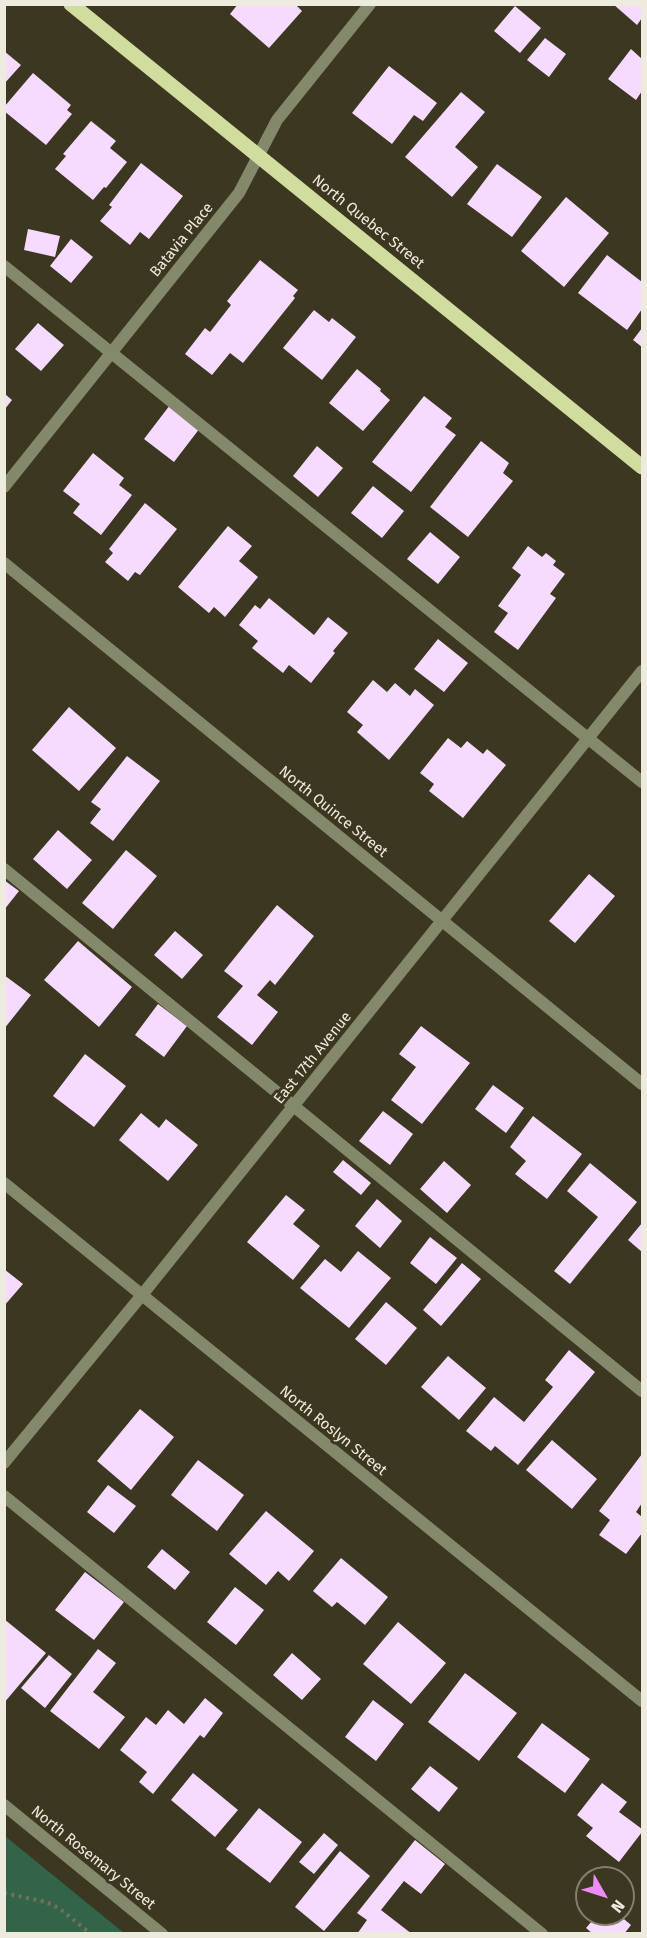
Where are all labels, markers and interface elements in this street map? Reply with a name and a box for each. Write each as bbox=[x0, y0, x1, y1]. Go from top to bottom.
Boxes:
street label: North Quebec Street bbox=[308, 171, 428, 273]
street label: Batavia Place bbox=[147, 199, 217, 281]
street label: North Quince Street bbox=[275, 763, 391, 861]
street label: East 17th Avenue bbox=[270, 1008, 356, 1108]
street label: North Roslyn Street bbox=[276, 1382, 390, 1480]
street label: North Rosemary Street bbox=[27, 1802, 159, 1914]
north arrow bbox=[575, 1866, 635, 1926]
text: N bbox=[607, 1896, 629, 1916]

